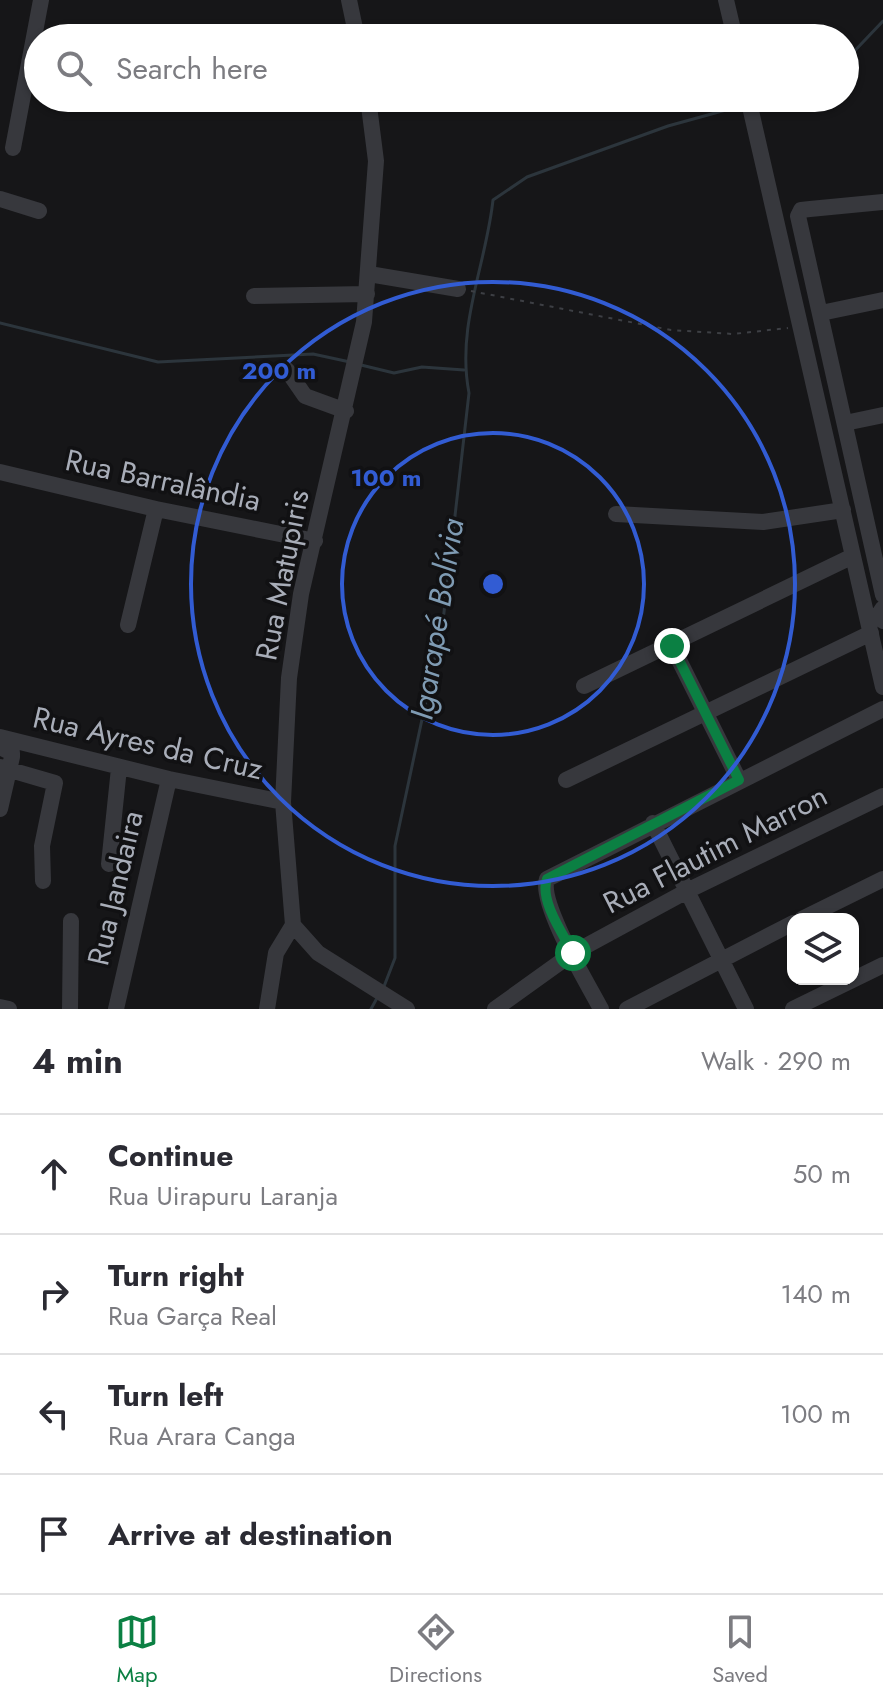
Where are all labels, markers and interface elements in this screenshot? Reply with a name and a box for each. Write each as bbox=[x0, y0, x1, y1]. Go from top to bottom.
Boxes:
search box bbox=[24, 24, 859, 112]
icon: search bbox=[52, 46, 96, 90]
text: Search here bbox=[116, 47, 268, 90]
text: 200 m bbox=[242, 353, 316, 388]
street label: Rua Barralândia bbox=[61, 438, 265, 522]
text: 100 m bbox=[351, 460, 421, 495]
street label: Rua Matupiris bbox=[244, 486, 320, 664]
water label: Igarapé Bolívia bbox=[398, 515, 476, 723]
centre of rings bbox=[479, 570, 507, 598]
route end bbox=[654, 628, 690, 664]
street label: Rua Ayres da Cruz bbox=[29, 696, 267, 790]
street label: Rua Flautim Marron bbox=[595, 774, 835, 924]
street label: Rua Jandaira bbox=[76, 806, 154, 970]
map controls bbox=[787, 913, 859, 985]
button: layers bbox=[787, 913, 859, 985]
route start bbox=[555, 935, 591, 971]
text: 4 min bbox=[32, 1037, 123, 1086]
text: Walk · 290 m bbox=[701, 1042, 851, 1080]
text: Continue bbox=[108, 1134, 234, 1177]
icon: ahead bbox=[32, 1152, 76, 1196]
text: 50 m bbox=[793, 1155, 851, 1193]
text: Rua Uirapuru Laranja bbox=[108, 1177, 338, 1215]
text: Turn right bbox=[108, 1254, 244, 1297]
icon: right bbox=[32, 1272, 76, 1316]
text: 140 m bbox=[780, 1275, 851, 1313]
text: Rua Garça Real bbox=[108, 1297, 277, 1335]
text: Turn left bbox=[108, 1374, 223, 1417]
icon: left bbox=[32, 1392, 76, 1436]
text: 100 m bbox=[780, 1395, 851, 1433]
text: Rua Arara Canga bbox=[108, 1417, 296, 1455]
icon: arrive bbox=[32, 1512, 76, 1556]
text: Arrive at destination bbox=[108, 1513, 393, 1556]
tab: Map bbox=[115, 1610, 159, 1690]
tab: Directions bbox=[389, 1610, 482, 1690]
tab: Saved bbox=[712, 1610, 768, 1690]

